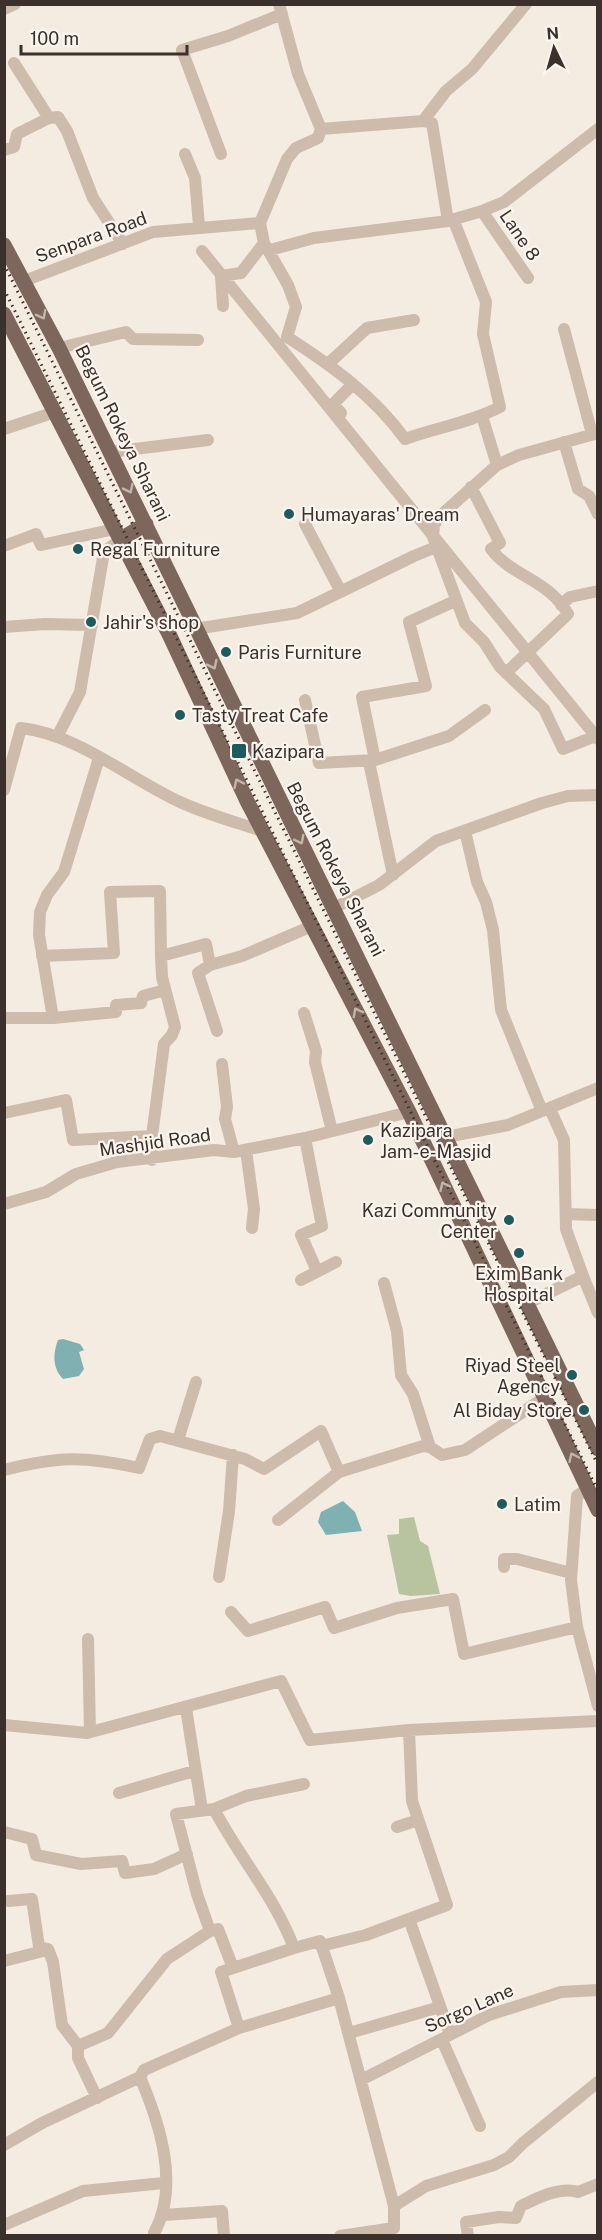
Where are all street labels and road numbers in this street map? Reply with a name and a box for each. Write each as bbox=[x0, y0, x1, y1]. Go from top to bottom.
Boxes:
street label: Lane 8 bbox=[495, 206, 545, 264]
street label: Senpara Road bbox=[32, 207, 150, 267]
street label: Begum Rokeya Sharani bbox=[71, 342, 175, 524]
street label: Begum Rokeya Sharani bbox=[283, 778, 389, 960]
street label: Mashjid Road bbox=[98, 1124, 212, 1160]
street label: Sorgo Lane bbox=[421, 1979, 517, 2037]

